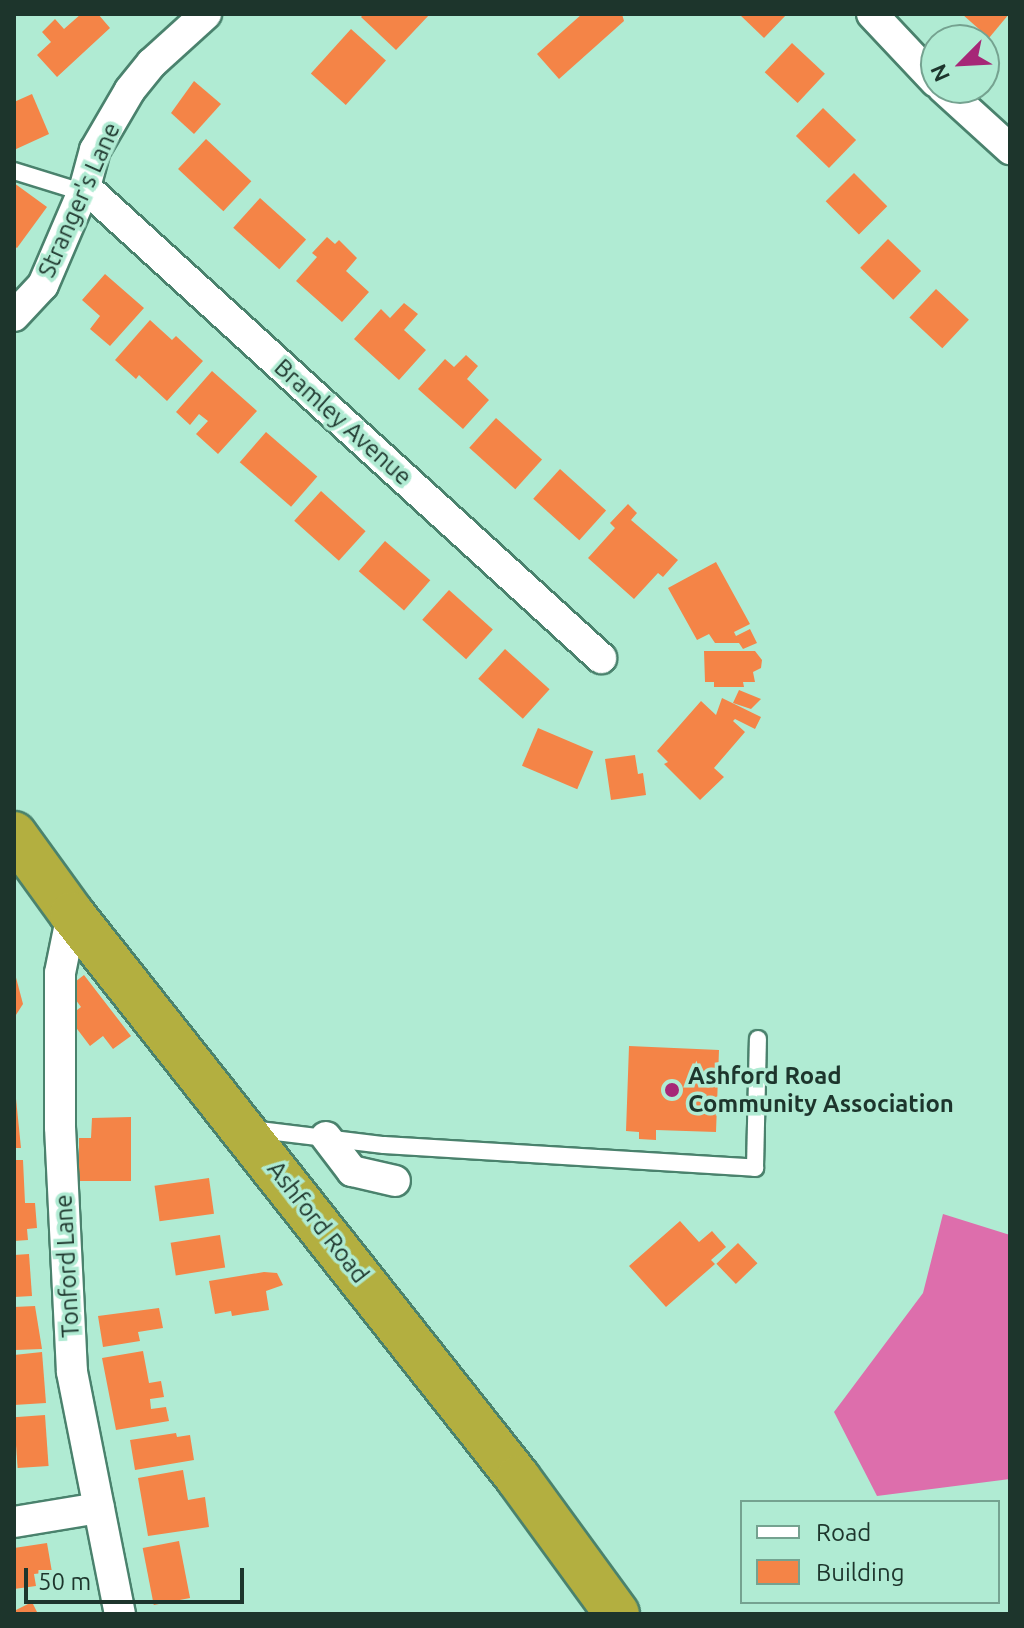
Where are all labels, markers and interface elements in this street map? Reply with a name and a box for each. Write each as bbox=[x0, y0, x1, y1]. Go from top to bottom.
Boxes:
north arrow bbox=[920, 24, 1000, 104]
text: N bbox=[925, 61, 954, 86]
street label: Stranger's Lane bbox=[32, 118, 126, 282]
street label: Bramley Avenue bbox=[268, 353, 418, 491]
place label: Ashford Road Community Association bbox=[688, 1062, 954, 1118]
marker: Ashford Road Community Association bbox=[663, 1081, 681, 1099]
street label: Ashford Road bbox=[261, 1155, 375, 1289]
street label: Tonford Lane bbox=[49, 1194, 85, 1338]
legend bbox=[740, 1500, 1000, 1604]
text: Road bbox=[816, 1519, 871, 1546]
scale bar bbox=[28, 1552, 248, 1602]
text: Building bbox=[816, 1559, 904, 1586]
text: 50 m bbox=[38, 1568, 91, 1595]

